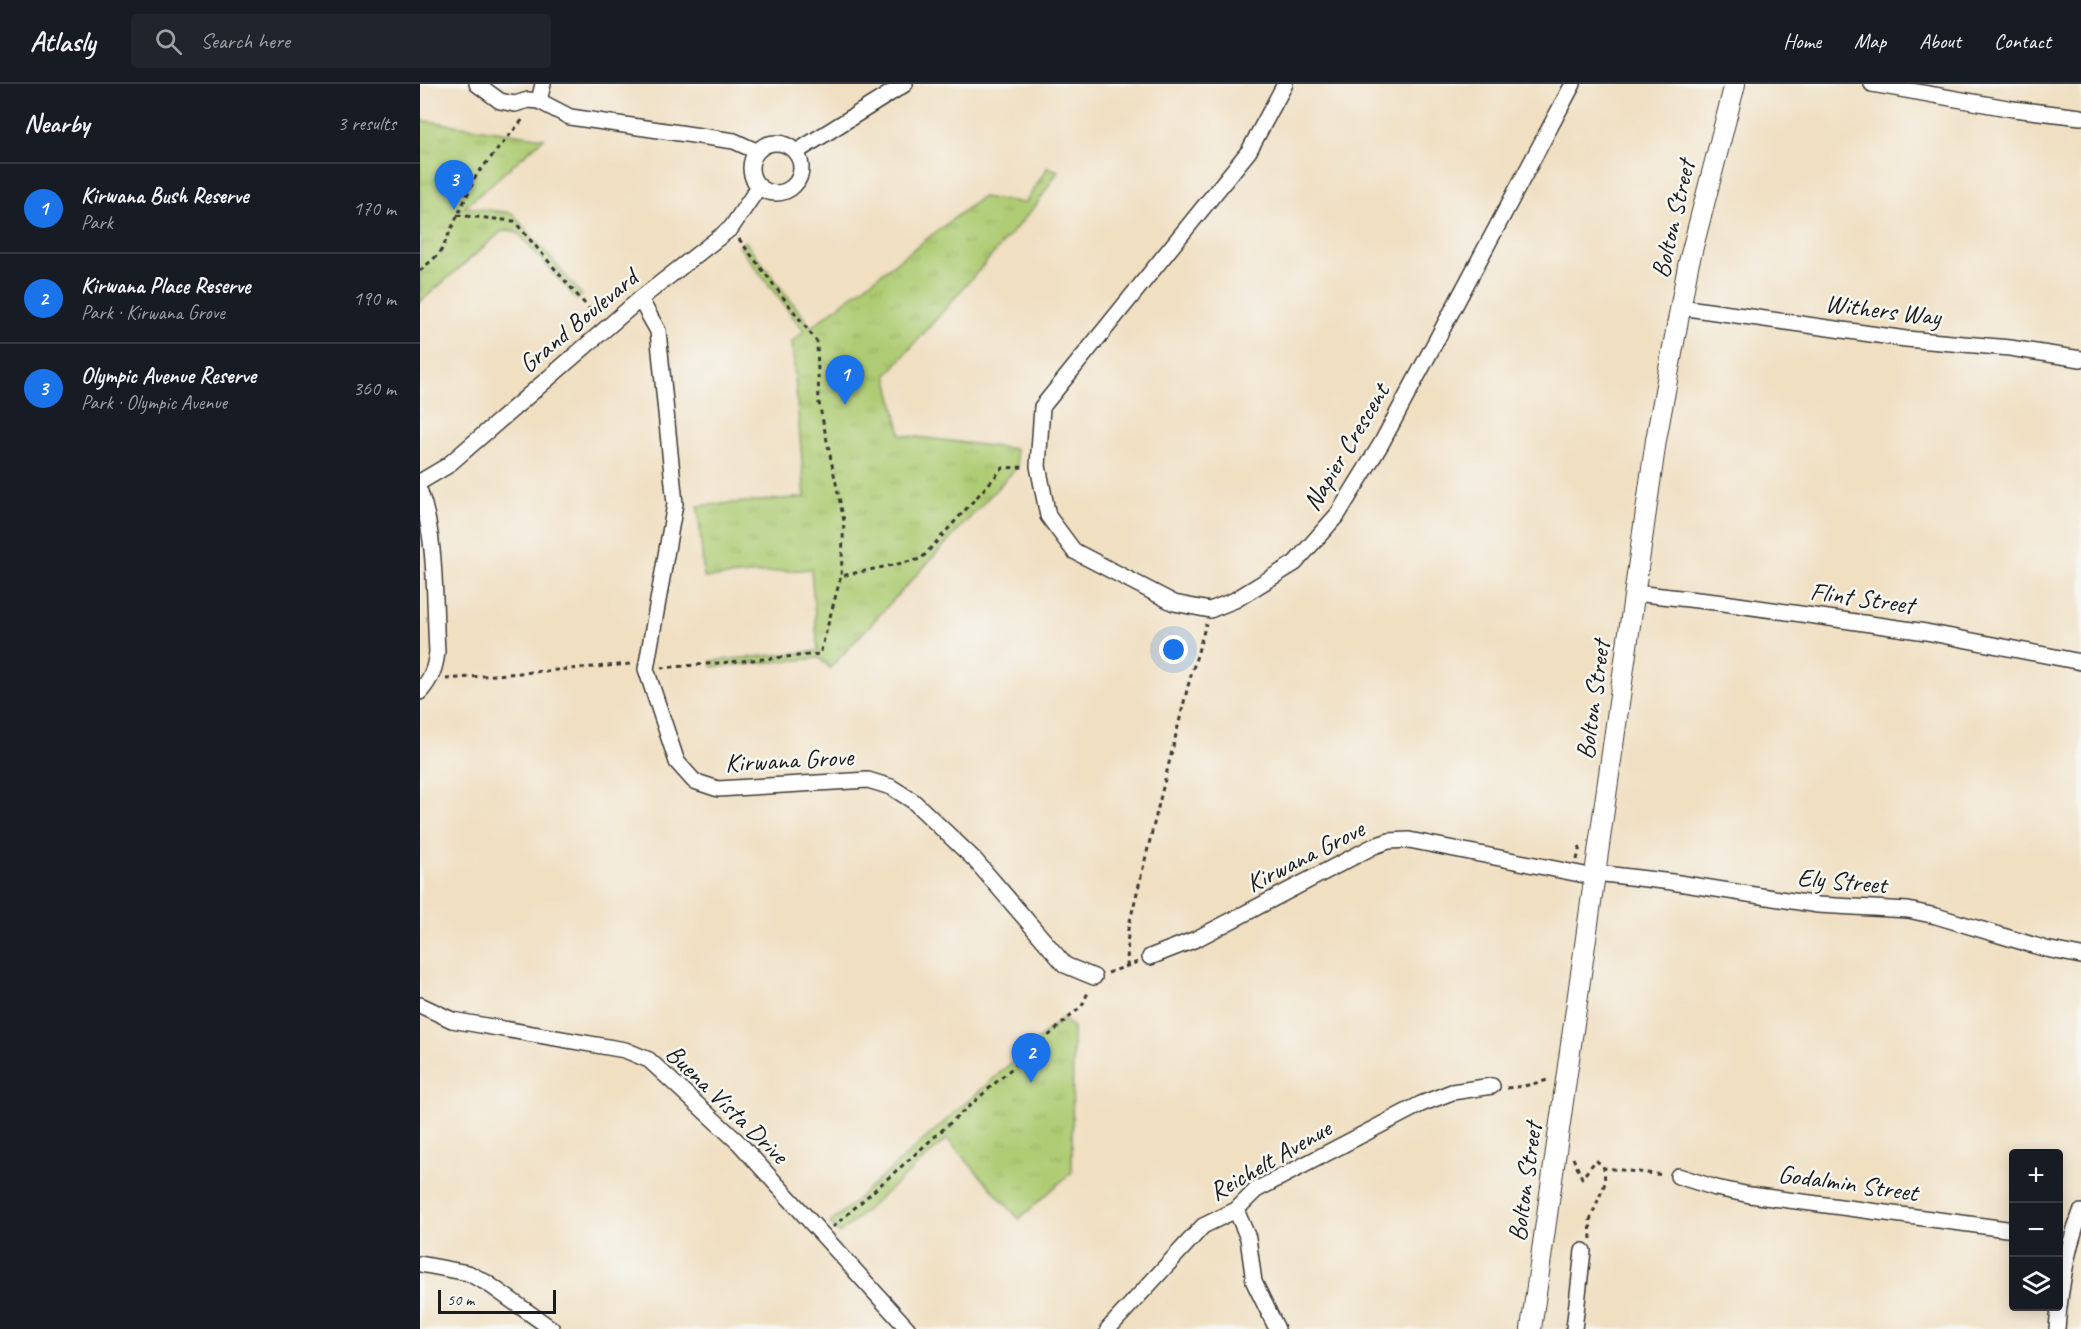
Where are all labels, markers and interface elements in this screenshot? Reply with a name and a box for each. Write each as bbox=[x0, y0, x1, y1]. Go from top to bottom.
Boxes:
search box bbox=[131, 14, 551, 68]
text: Atlasly bbox=[30, 24, 95, 59]
icon: search bbox=[152, 25, 185, 58]
text: Search here bbox=[200, 27, 290, 55]
text: Home bbox=[1783, 28, 1821, 54]
text: Map bbox=[1854, 28, 1886, 54]
text: About bbox=[1919, 28, 1961, 54]
text: Contact bbox=[1994, 28, 2051, 54]
text: Nearby bbox=[24, 107, 89, 140]
text: 3 results bbox=[337, 111, 396, 136]
street label: Bolton Street bbox=[1643, 154, 1703, 281]
pin: 3 bbox=[435, 160, 474, 210]
text: Kirwana Bush Reserve bbox=[81, 182, 248, 210]
text: 1 bbox=[39, 196, 48, 221]
text: 170 m bbox=[353, 196, 396, 221]
text: Park bbox=[81, 210, 113, 235]
street label: Grand Boulevard bbox=[512, 259, 647, 380]
text: Kirwana Place Reserve bbox=[81, 272, 250, 300]
text: 2 bbox=[39, 286, 48, 311]
text: 190 m bbox=[353, 286, 396, 311]
street label: Withers Way bbox=[1823, 287, 1945, 334]
text: Park · Kirwana Grove bbox=[81, 300, 225, 325]
pin: 1 bbox=[826, 356, 864, 405]
text: Olympic Avenue Reserve bbox=[81, 362, 256, 390]
street label: Napier Crescent bbox=[1295, 375, 1398, 517]
text: 3 bbox=[39, 376, 48, 401]
text: 360 m bbox=[353, 376, 396, 401]
text: Park · Olympic Avenue bbox=[81, 390, 227, 415]
street label: Flint Street bbox=[1808, 574, 1919, 622]
your location bbox=[1159, 635, 1188, 664]
street label: Bolton Street bbox=[1568, 635, 1618, 761]
street label: Kirwana Grove bbox=[724, 740, 855, 780]
street label: Kirwana Grove bbox=[1240, 811, 1371, 900]
street label: Ely Street bbox=[1796, 861, 1890, 902]
pin: 2 bbox=[1012, 1034, 1050, 1083]
street label: Buena Vista Drive bbox=[659, 1037, 797, 1173]
street label: Reichelt Avenue bbox=[1203, 1111, 1338, 1208]
street label: Bolton Street bbox=[1500, 1117, 1550, 1243]
map controls bbox=[2009, 1149, 2063, 1311]
button: + bbox=[2009, 1149, 2063, 1203]
street label: Godalmin Street bbox=[1776, 1157, 1922, 1209]
button: − bbox=[2009, 1203, 2063, 1257]
button: layers bbox=[2009, 1257, 2063, 1311]
scale bar bbox=[438, 1287, 556, 1314]
text: 50 m bbox=[447, 1290, 474, 1310]

